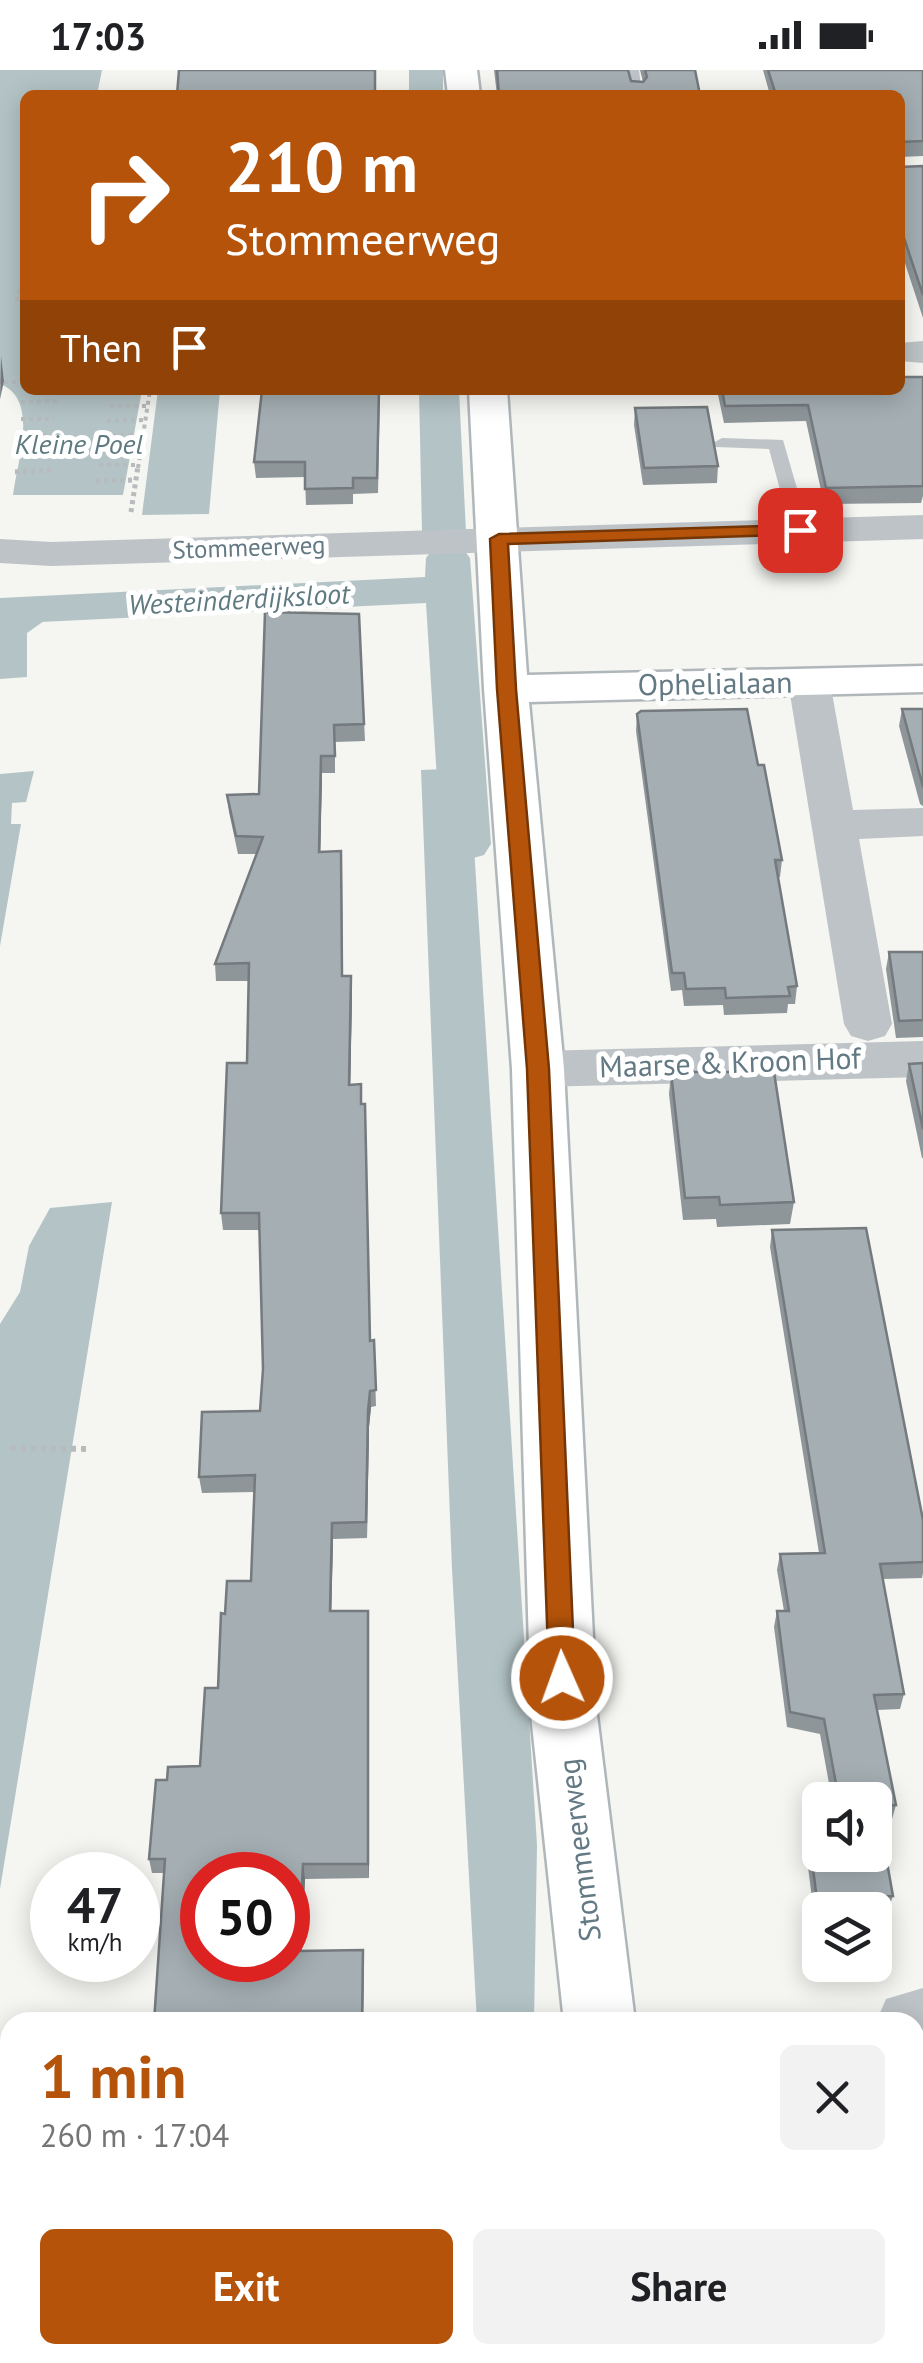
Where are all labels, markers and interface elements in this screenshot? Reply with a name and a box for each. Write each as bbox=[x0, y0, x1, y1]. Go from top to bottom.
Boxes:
text: 17:03 bbox=[50, 11, 146, 60]
text: 210 m bbox=[225, 121, 418, 211]
icon: right bbox=[60, 130, 190, 260]
text: Stommeerweg bbox=[225, 209, 501, 267]
icon: arrive bbox=[162, 320, 217, 375]
text: Then bbox=[60, 323, 142, 372]
water label: Kleine Poel bbox=[15, 425, 144, 462]
pin bbox=[758, 488, 843, 573]
icon: arrive bbox=[773, 503, 828, 558]
street label: Stommeerweg bbox=[172, 528, 326, 566]
water label: Westeinderdijksloot bbox=[127, 574, 352, 623]
street label: Ophelialaan bbox=[637, 662, 793, 703]
street label: Maarse & Kroon Hof bbox=[598, 1037, 863, 1086]
position arrow bbox=[510, 1626, 614, 1730]
street label: Stommeerweg bbox=[548, 1757, 609, 1944]
map controls bbox=[802, 1782, 892, 1982]
button: sound bbox=[802, 1782, 892, 1872]
speed limit sign: 50 bbox=[180, 1852, 310, 1982]
text: 47 bbox=[67, 1872, 123, 1937]
button: layers bbox=[802, 1892, 892, 1982]
text: km/h bbox=[68, 1926, 122, 1958]
text: 1 min bbox=[40, 2037, 186, 2115]
button: close bbox=[780, 2045, 885, 2150]
text: 260 m · 17:04 bbox=[40, 2114, 229, 2156]
button: Exit bbox=[40, 2229, 453, 2344]
button: Share bbox=[473, 2229, 885, 2344]

